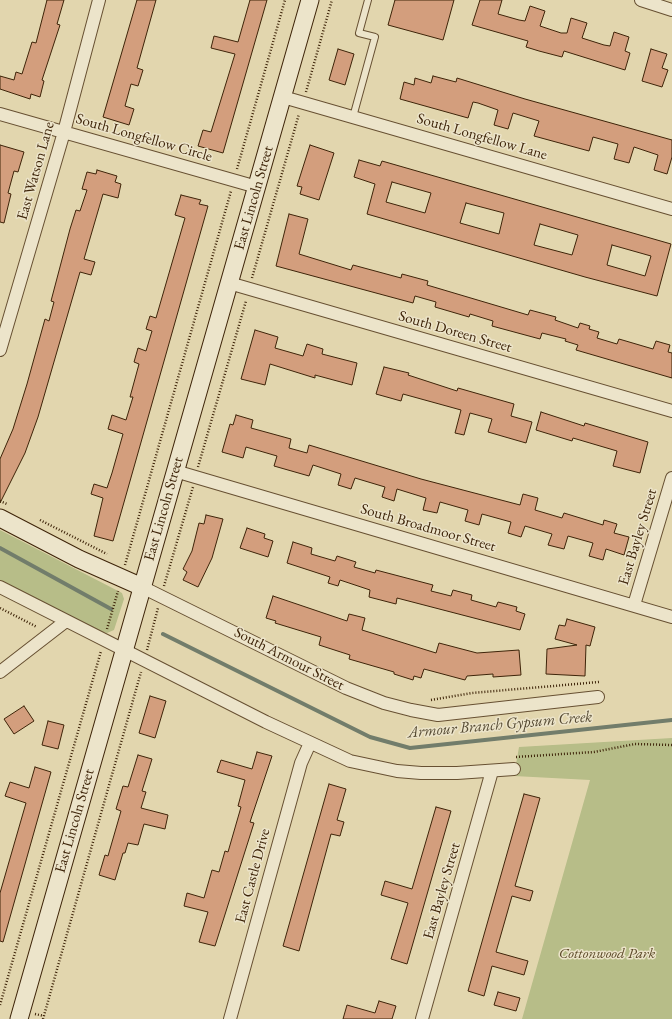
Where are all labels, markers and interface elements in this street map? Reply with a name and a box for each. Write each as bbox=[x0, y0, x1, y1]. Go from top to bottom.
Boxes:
street label: South Longfellow Circle bbox=[74, 110, 214, 166]
street label: South Longfellow Lane bbox=[415, 110, 549, 164]
street label: East Watson Lane bbox=[13, 120, 59, 222]
street label: East Lincoln Street bbox=[231, 144, 277, 252]
street label: South Doreen Street bbox=[396, 307, 514, 357]
street label: East Lincoln Street bbox=[141, 455, 187, 563]
street label: East Bayley Street bbox=[615, 487, 661, 587]
street label: South Broadmoor Street bbox=[358, 500, 498, 556]
street label: South Armour Street bbox=[231, 623, 347, 695]
water label: Armour Branch Gypsum Creek bbox=[407, 707, 593, 743]
street label: East Lincoln Street bbox=[52, 767, 98, 875]
street label: East Castle Drive bbox=[232, 827, 274, 925]
street label: East Bayley Street bbox=[420, 841, 464, 941]
park label: Cottonwood Park bbox=[559, 945, 655, 963]

